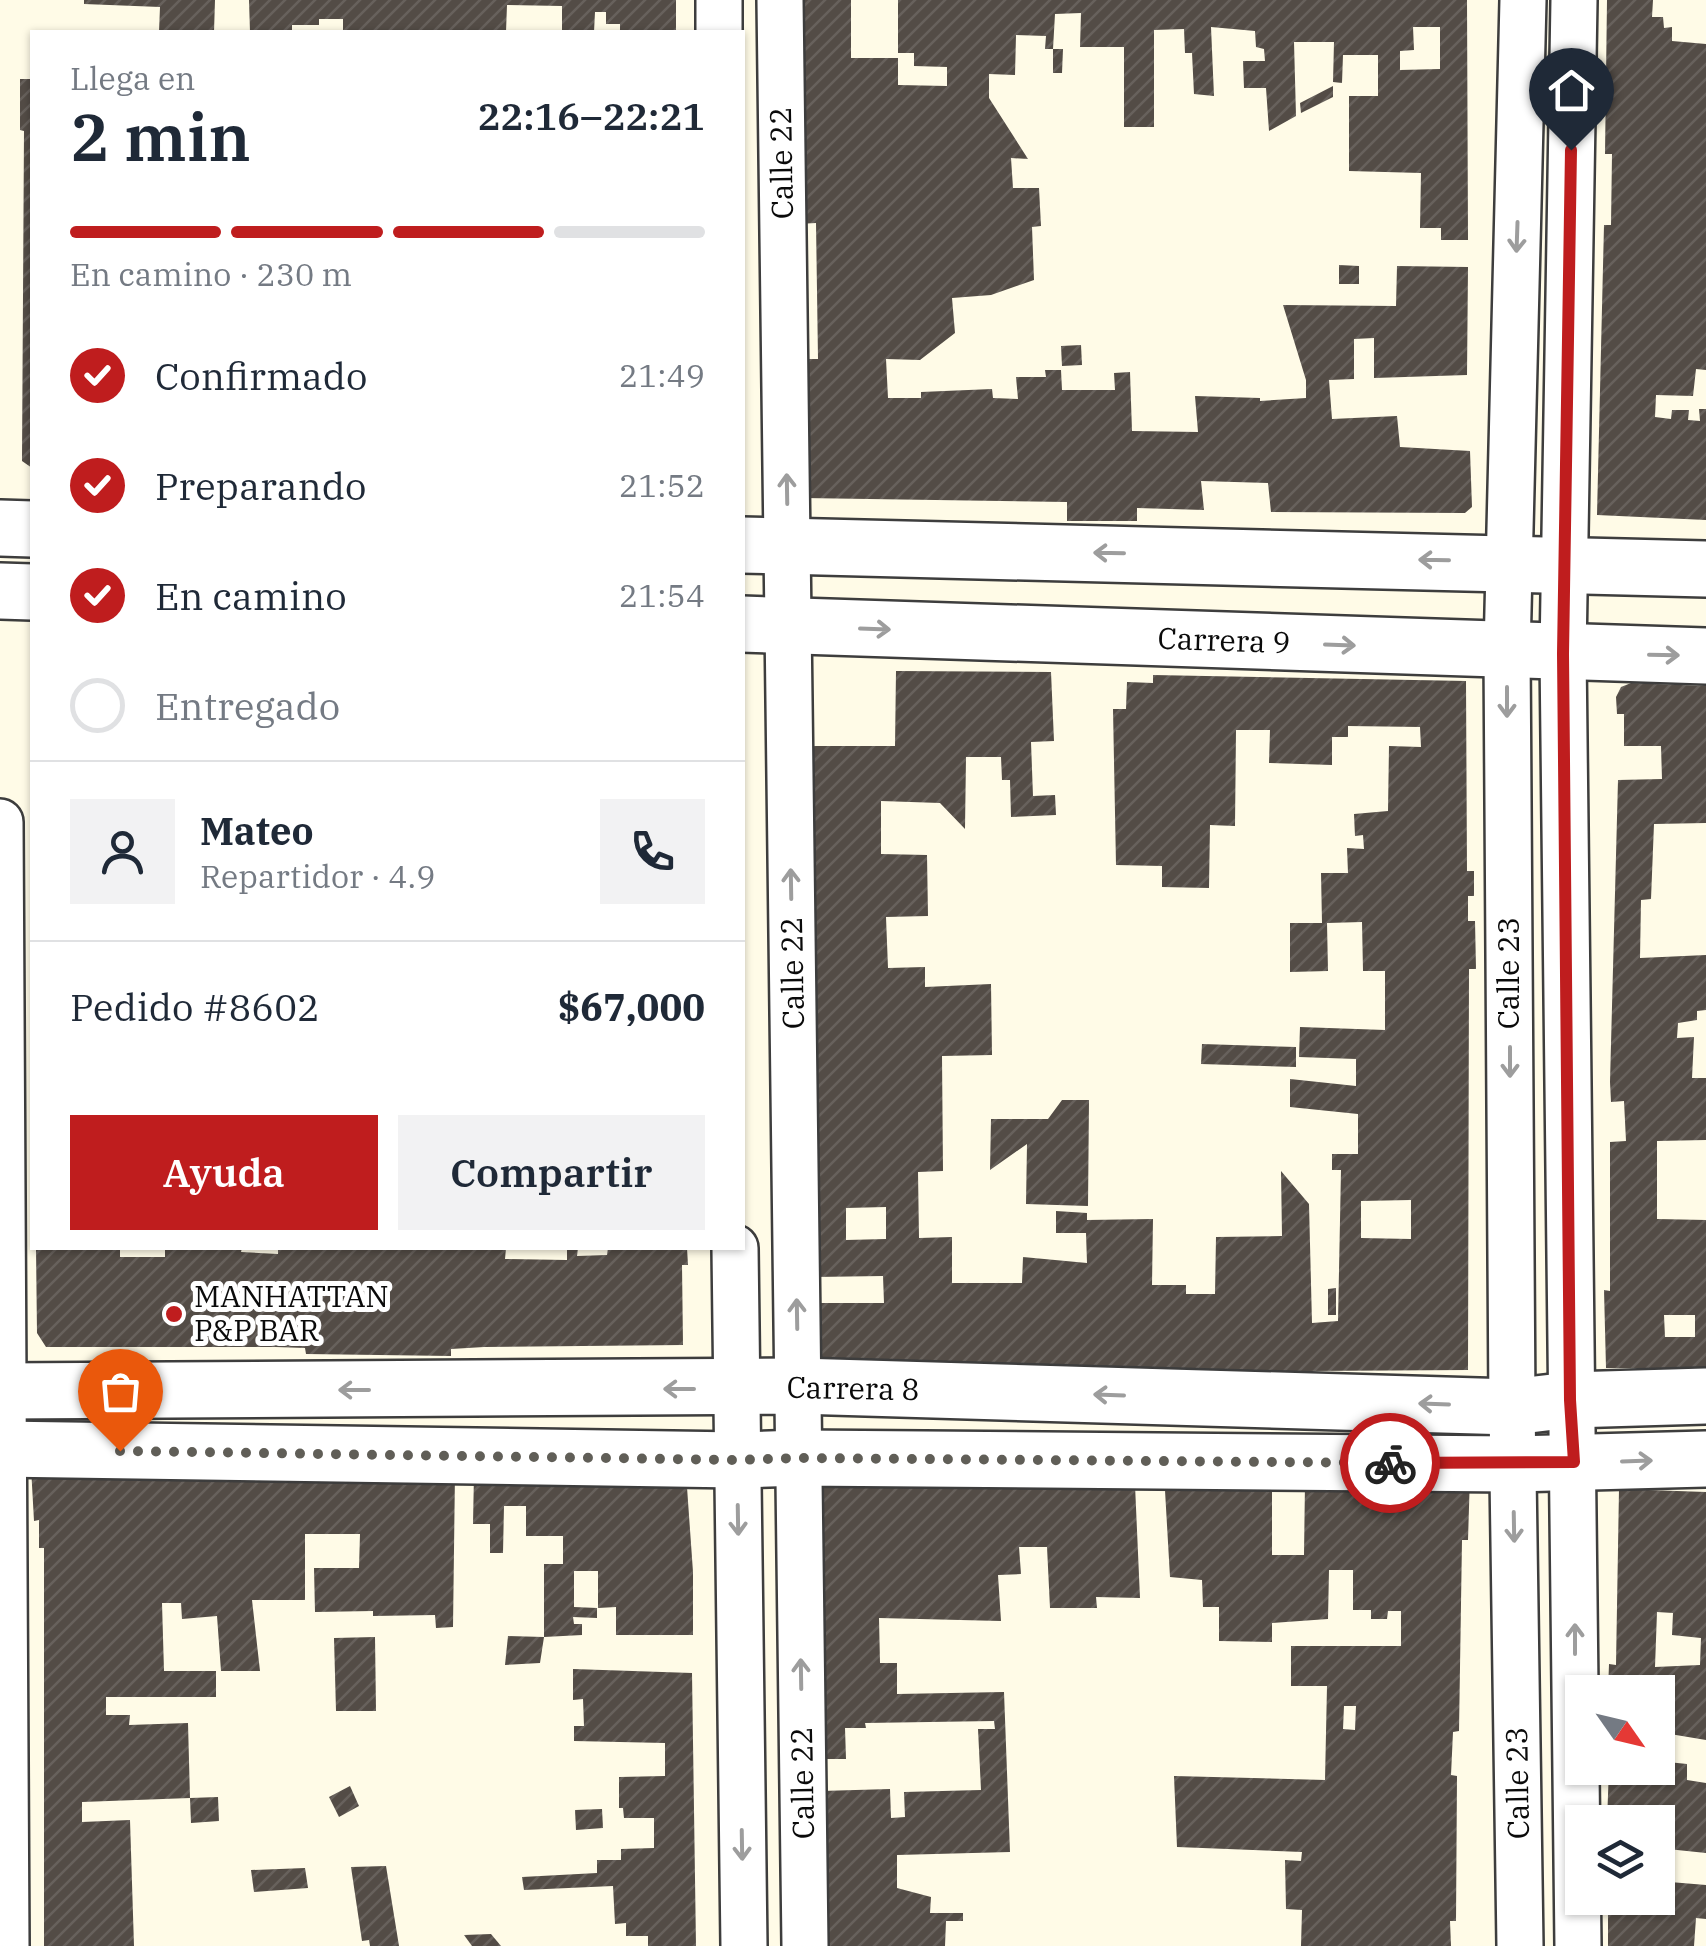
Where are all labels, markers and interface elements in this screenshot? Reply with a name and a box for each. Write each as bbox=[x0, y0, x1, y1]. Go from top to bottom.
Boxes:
pin bbox=[1529, 48, 1614, 151]
text: Llega en bbox=[70, 57, 196, 99]
icon: home bbox=[1544, 63, 1599, 118]
text: 22:16–22:21 bbox=[478, 91, 705, 140]
text: 2 min bbox=[70, 94, 251, 179]
street label: Calle 22 bbox=[760, 106, 801, 220]
one-way arrow bbox=[1507, 221, 1526, 253]
text: En camino · 230 m bbox=[70, 253, 352, 295]
icon: check bbox=[70, 348, 125, 403]
text: Confirmado bbox=[155, 351, 367, 400]
text: 21:49 bbox=[619, 354, 705, 396]
icon: check bbox=[70, 458, 125, 513]
text: Preparando bbox=[155, 461, 366, 510]
text: 21:52 bbox=[619, 464, 705, 506]
one-way arrow bbox=[777, 473, 796, 505]
one-way arrow bbox=[1093, 543, 1125, 562]
one-way arrow bbox=[1418, 551, 1450, 570]
icon: check bbox=[70, 568, 125, 623]
text: En camino bbox=[155, 571, 347, 620]
text: 21:54 bbox=[619, 574, 705, 616]
street label: Carrera 9 bbox=[1157, 618, 1291, 661]
one-way arrow bbox=[858, 620, 890, 639]
one-way arrow bbox=[1323, 636, 1355, 655]
one-way arrow bbox=[1648, 646, 1680, 665]
text: Entregado bbox=[155, 681, 340, 730]
one-way arrow bbox=[1498, 686, 1516, 718]
button: person bbox=[70, 799, 175, 904]
button: phone bbox=[600, 799, 705, 904]
text: Mateo bbox=[200, 806, 314, 855]
text: Repartidor · 4.9 bbox=[200, 855, 435, 897]
one-way arrow bbox=[782, 868, 801, 900]
street label: Calle 22 bbox=[771, 916, 812, 1030]
street label: Calle 23 bbox=[1488, 917, 1527, 1029]
text: Pedido #8602 bbox=[70, 982, 320, 1031]
text: $67,000 bbox=[558, 982, 705, 1031]
one-way arrow bbox=[1500, 1046, 1520, 1078]
button: Ayuda bbox=[70, 1115, 378, 1230]
button: Compartir bbox=[398, 1115, 705, 1230]
place label: MANHATTAN P&P BAR bbox=[194, 1276, 389, 1349]
one-way arrow bbox=[788, 1298, 806, 1330]
marker: MANHATTAN P&P BAR bbox=[163, 1303, 185, 1325]
pin bbox=[78, 1349, 163, 1452]
icon: bag bbox=[93, 1364, 148, 1419]
street label: Carrera 8 bbox=[786, 1367, 920, 1408]
one-way arrow bbox=[339, 1380, 371, 1399]
one-way arrow bbox=[664, 1380, 696, 1398]
one-way arrow bbox=[1094, 1386, 1126, 1405]
one-way arrow bbox=[1418, 1395, 1450, 1414]
courier bbox=[1340, 1413, 1440, 1513]
icon: bike bbox=[1363, 1436, 1418, 1491]
one-way arrow bbox=[1621, 1451, 1653, 1470]
one-way arrow bbox=[729, 1503, 748, 1535]
one-way arrow bbox=[1504, 1510, 1524, 1543]
one-way arrow bbox=[1566, 1623, 1585, 1655]
one-way arrow bbox=[792, 1658, 811, 1690]
north arrow bbox=[1565, 1675, 1675, 1785]
map controls bbox=[1565, 1675, 1675, 1915]
street label: Calle 22 bbox=[781, 1726, 822, 1840]
street label: Calle 23 bbox=[1496, 1726, 1537, 1840]
button: layers bbox=[1565, 1805, 1675, 1915]
one-way arrow bbox=[733, 1828, 752, 1860]

